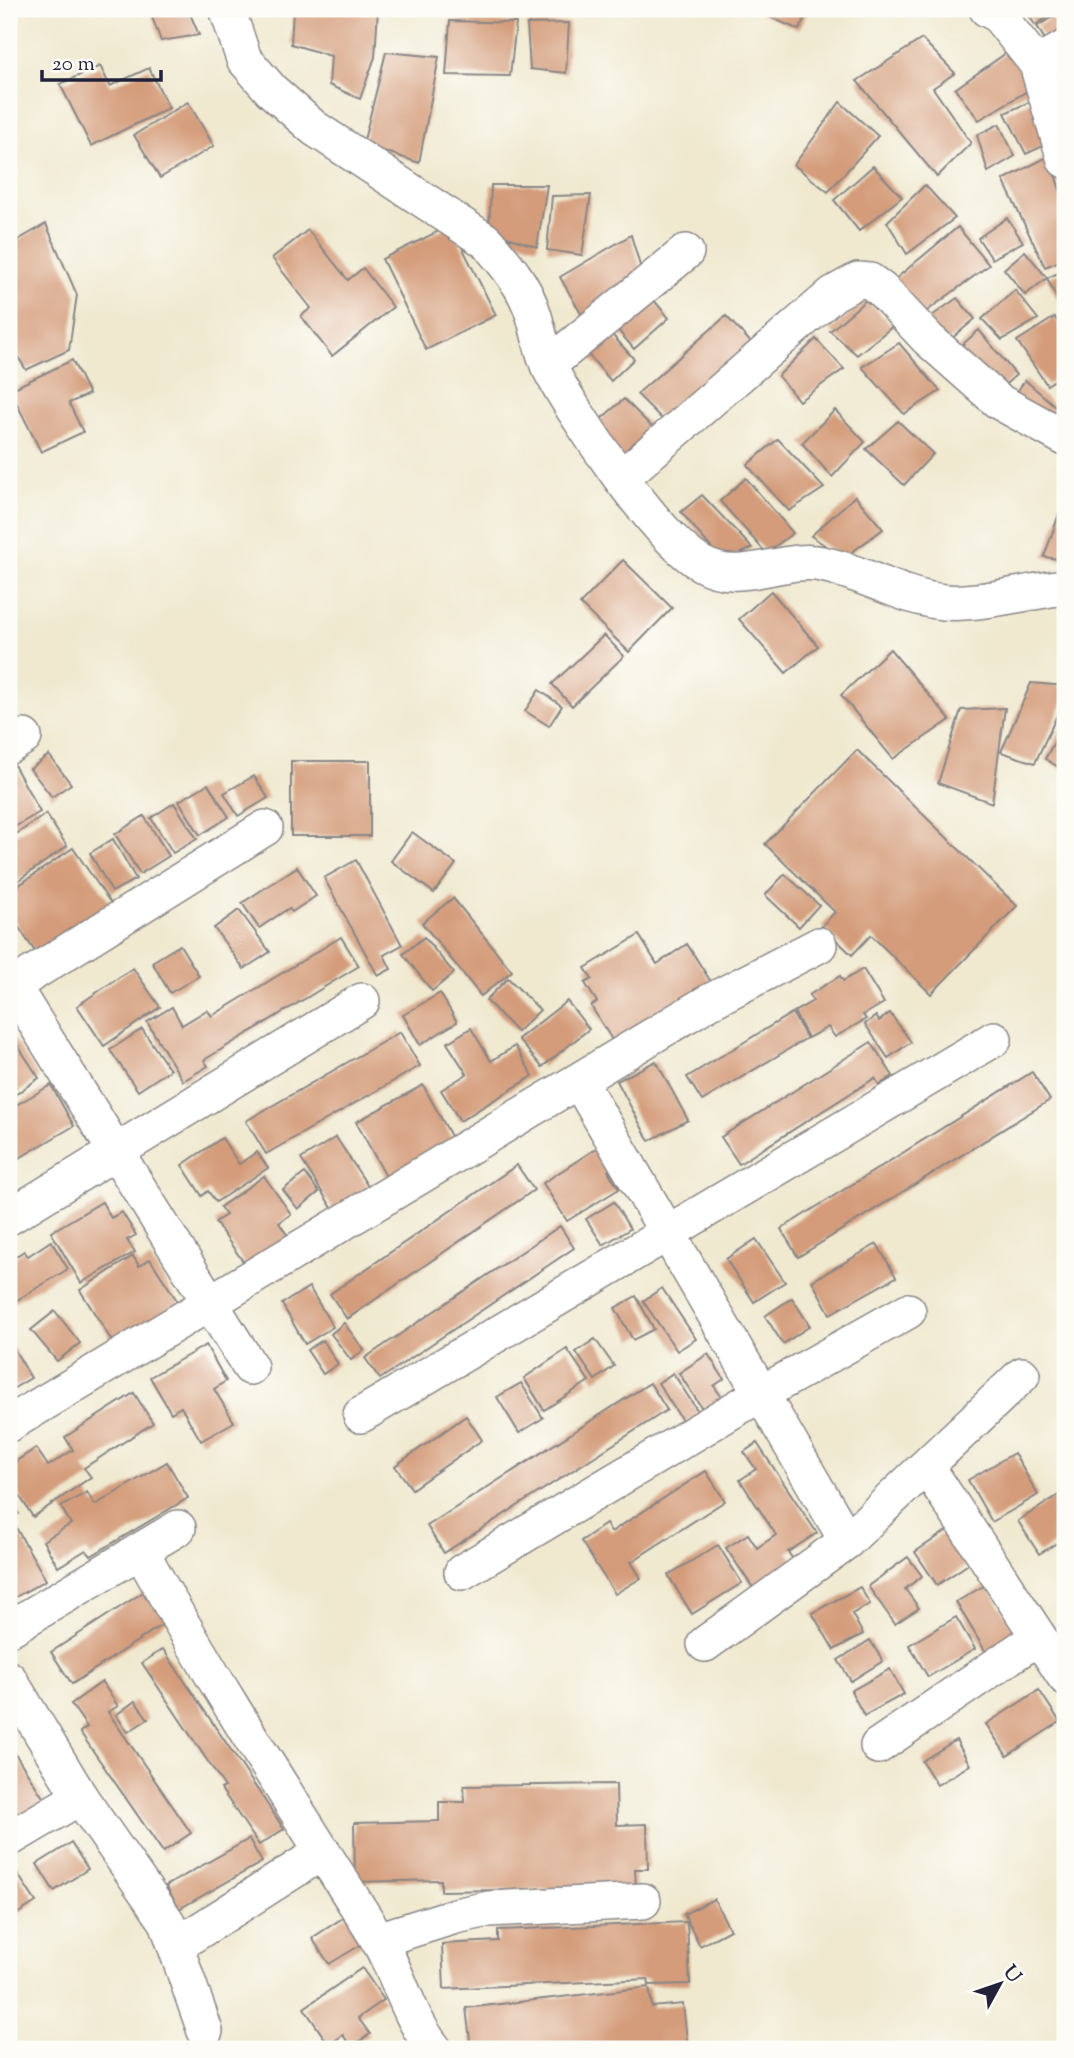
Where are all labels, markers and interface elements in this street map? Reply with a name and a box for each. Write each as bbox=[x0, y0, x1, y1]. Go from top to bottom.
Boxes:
scale bar bbox=[42, 38, 161, 82]
text: 20 m bbox=[52, 50, 95, 80]
north arrow bbox=[965, 1950, 1036, 2020]
text: U bbox=[996, 1960, 1027, 1990]

